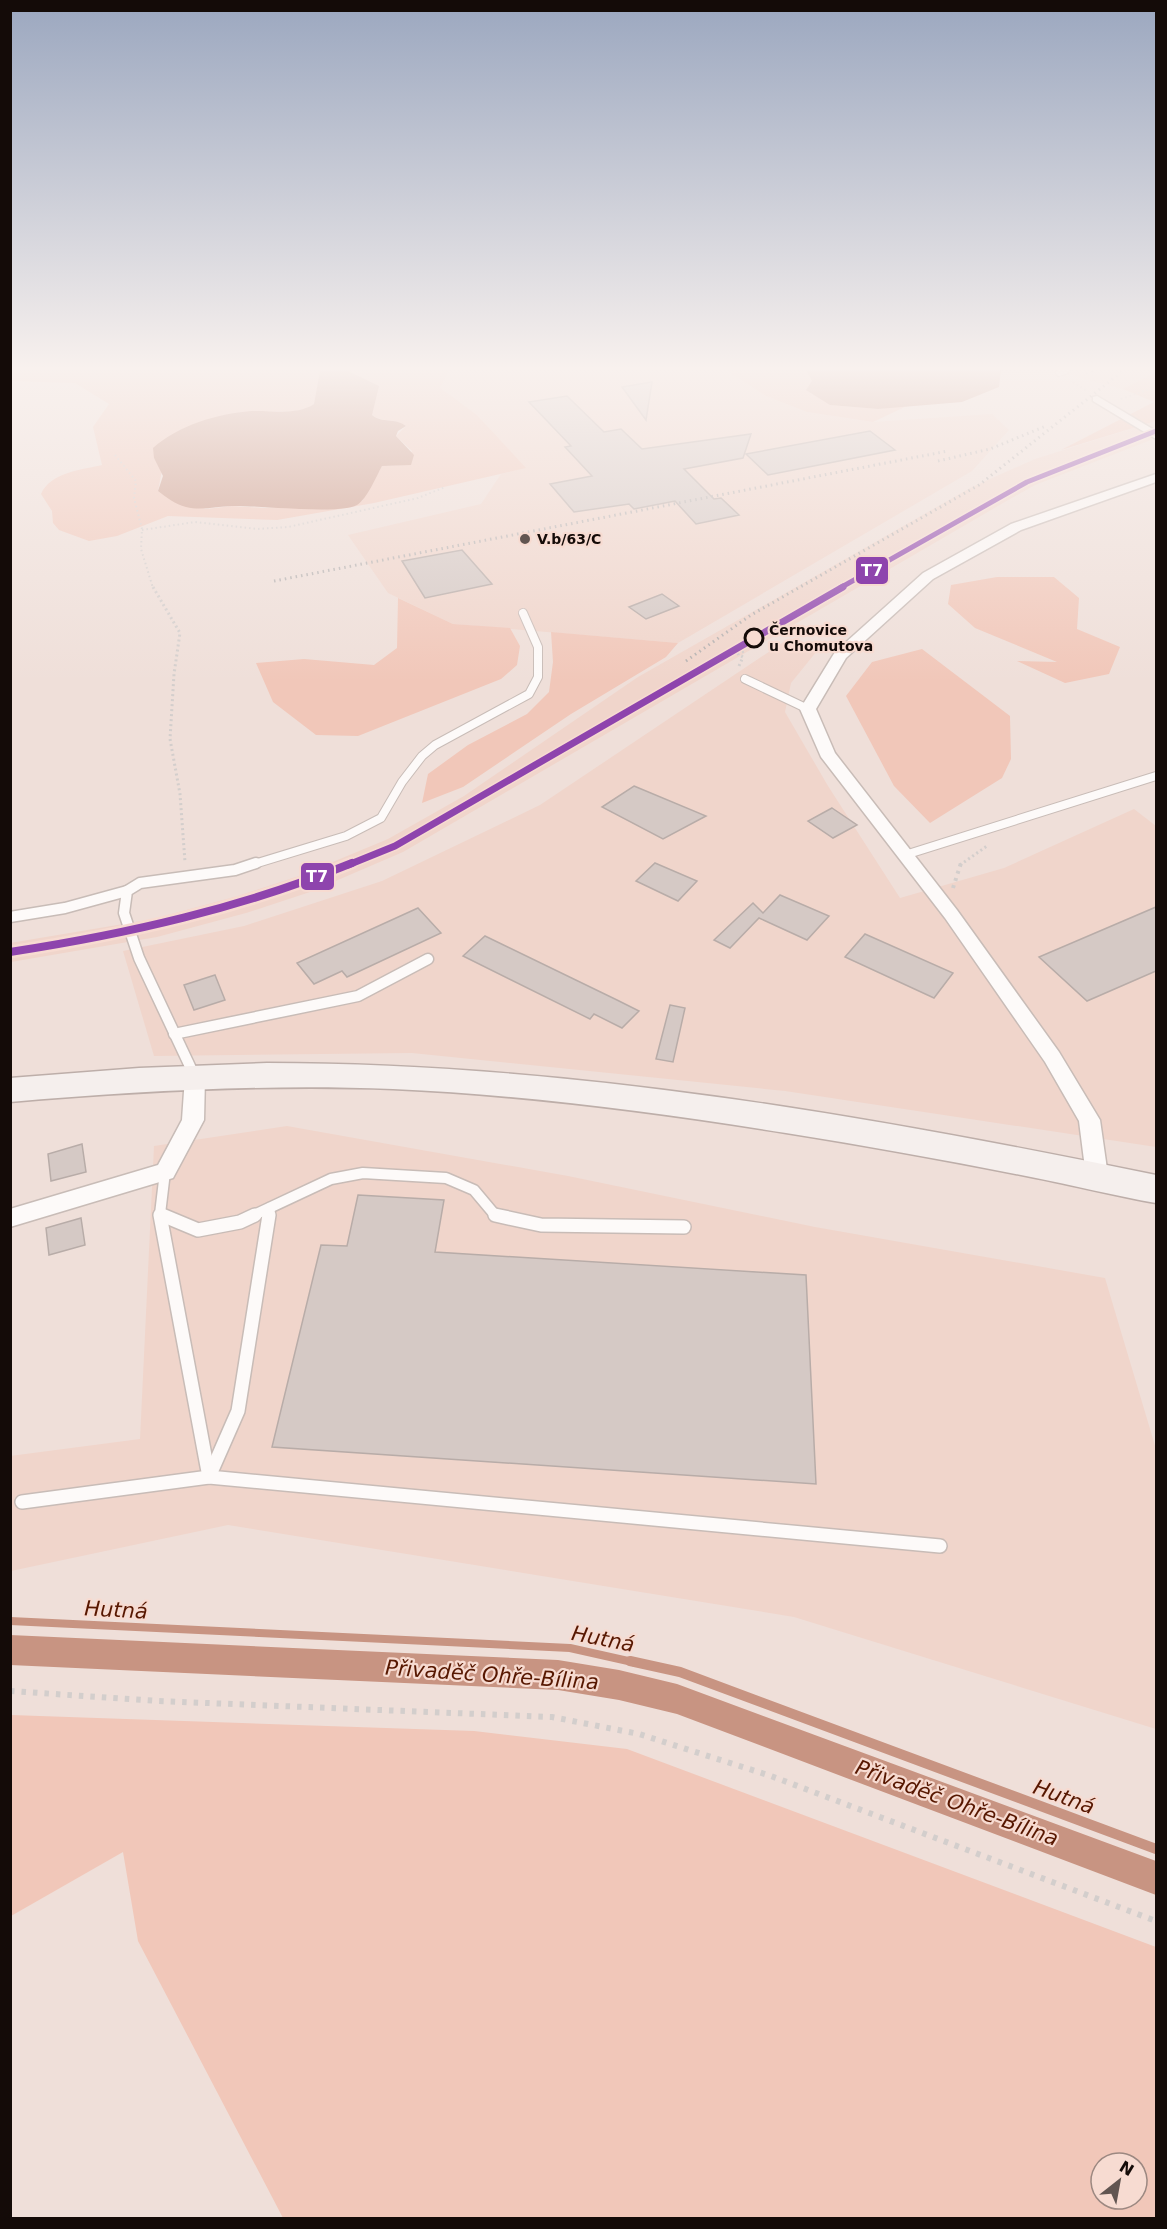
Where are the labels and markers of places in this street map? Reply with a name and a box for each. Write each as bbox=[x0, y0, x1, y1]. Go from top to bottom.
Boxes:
place label: V.b/63/C bbox=[537, 531, 601, 547]
marker: V.b/63/C bbox=[518, 532, 532, 546]
place label: Černovice u Chomutova bbox=[769, 621, 873, 654]
marker: Černovice u Chomutova bbox=[744, 628, 764, 648]

